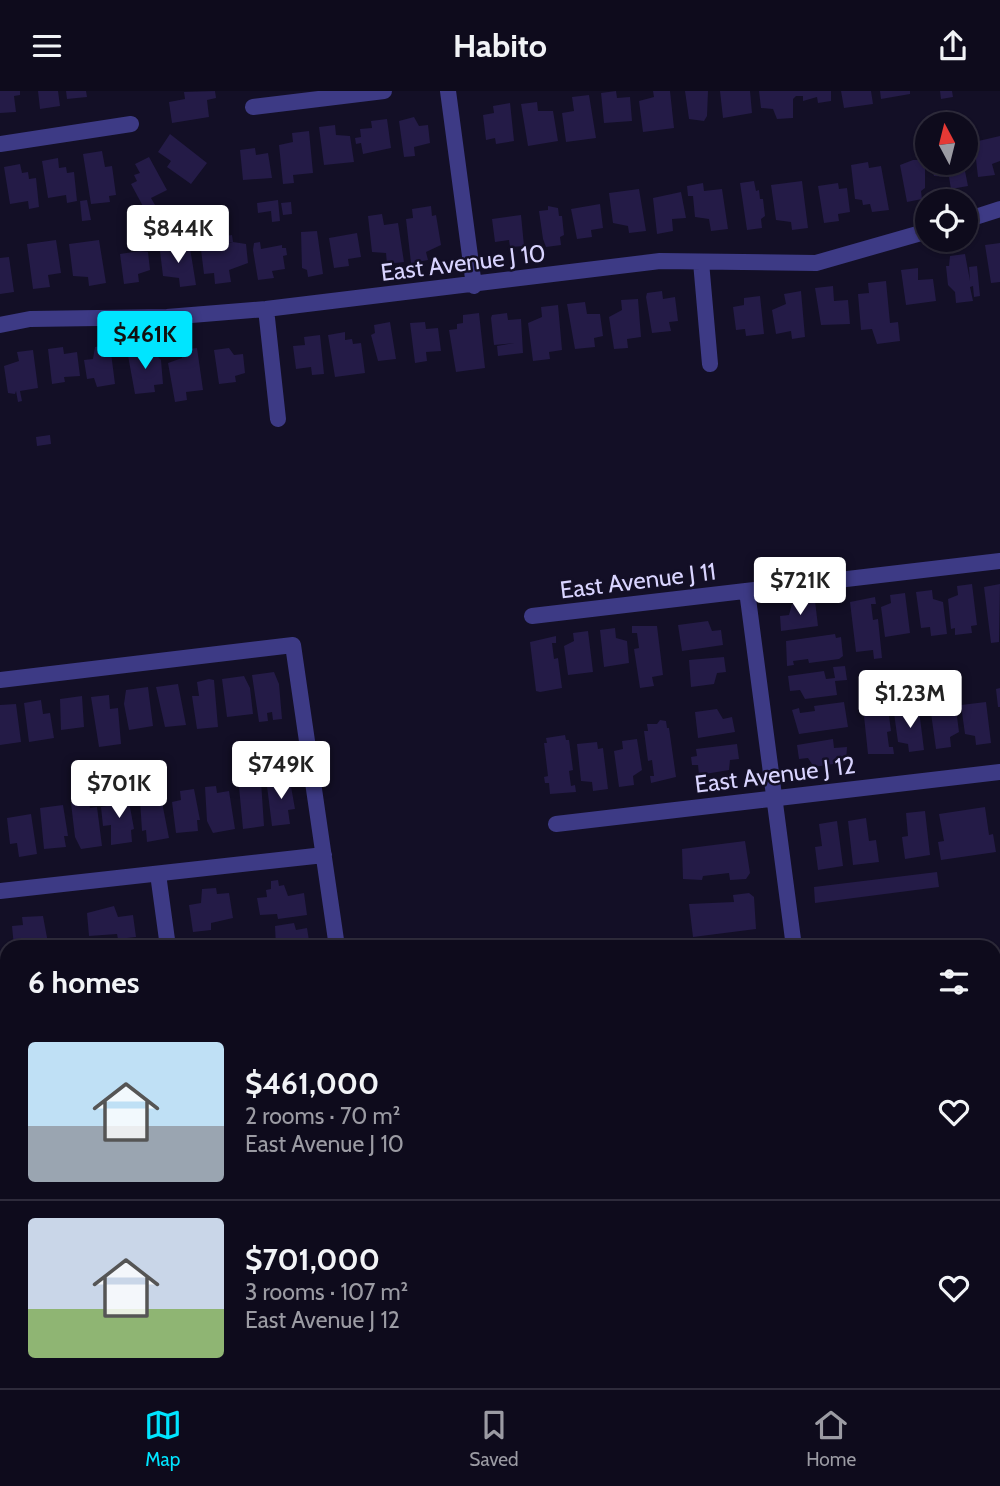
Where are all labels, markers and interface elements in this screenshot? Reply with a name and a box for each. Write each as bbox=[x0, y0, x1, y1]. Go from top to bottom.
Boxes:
text: Habito bbox=[453, 26, 547, 65]
icon: menu bbox=[28, 27, 66, 65]
icon: share bbox=[934, 27, 972, 65]
north arrow bbox=[915, 112, 978, 175]
map controls bbox=[915, 112, 978, 252]
button: locate bbox=[915, 189, 978, 252]
pin: $844K bbox=[129, 205, 227, 265]
text: $844K bbox=[143, 214, 213, 242]
street label: East Avenue J 10 bbox=[379, 238, 547, 287]
pin: $461K bbox=[96, 311, 194, 371]
text: $461K bbox=[113, 320, 177, 348]
street label: East Avenue J 11 bbox=[558, 557, 718, 604]
pin: $721K bbox=[751, 557, 849, 617]
text: $721K bbox=[770, 566, 830, 594]
pin: $1.23M bbox=[853, 671, 967, 730]
text: $1.23M bbox=[875, 679, 945, 707]
pin: $749K bbox=[232, 741, 330, 801]
text: $749K bbox=[248, 750, 314, 778]
street label: East Avenue J 12 bbox=[693, 750, 857, 799]
pin: $701K bbox=[70, 761, 168, 820]
text: $701K bbox=[87, 769, 151, 797]
icon: filters bbox=[935, 963, 973, 1001]
text: 6 homes bbox=[28, 964, 139, 1001]
text: $461,000 bbox=[245, 1065, 379, 1102]
icon: home bbox=[84, 1070, 168, 1154]
icon: heart bbox=[935, 1093, 973, 1131]
text: 2 rooms · 70 m² bbox=[245, 1102, 400, 1130]
text: East Avenue J 10 bbox=[245, 1130, 404, 1158]
text: $701,000 bbox=[245, 1241, 380, 1278]
icon: home bbox=[84, 1246, 168, 1330]
icon: heart bbox=[935, 1269, 973, 1307]
text: 3 rooms · 107 m² bbox=[245, 1278, 408, 1306]
text: East Avenue J 12 bbox=[245, 1306, 400, 1334]
tab: Map bbox=[144, 1406, 182, 1471]
tab: Saved bbox=[469, 1406, 519, 1471]
tab: Home bbox=[806, 1406, 856, 1471]

